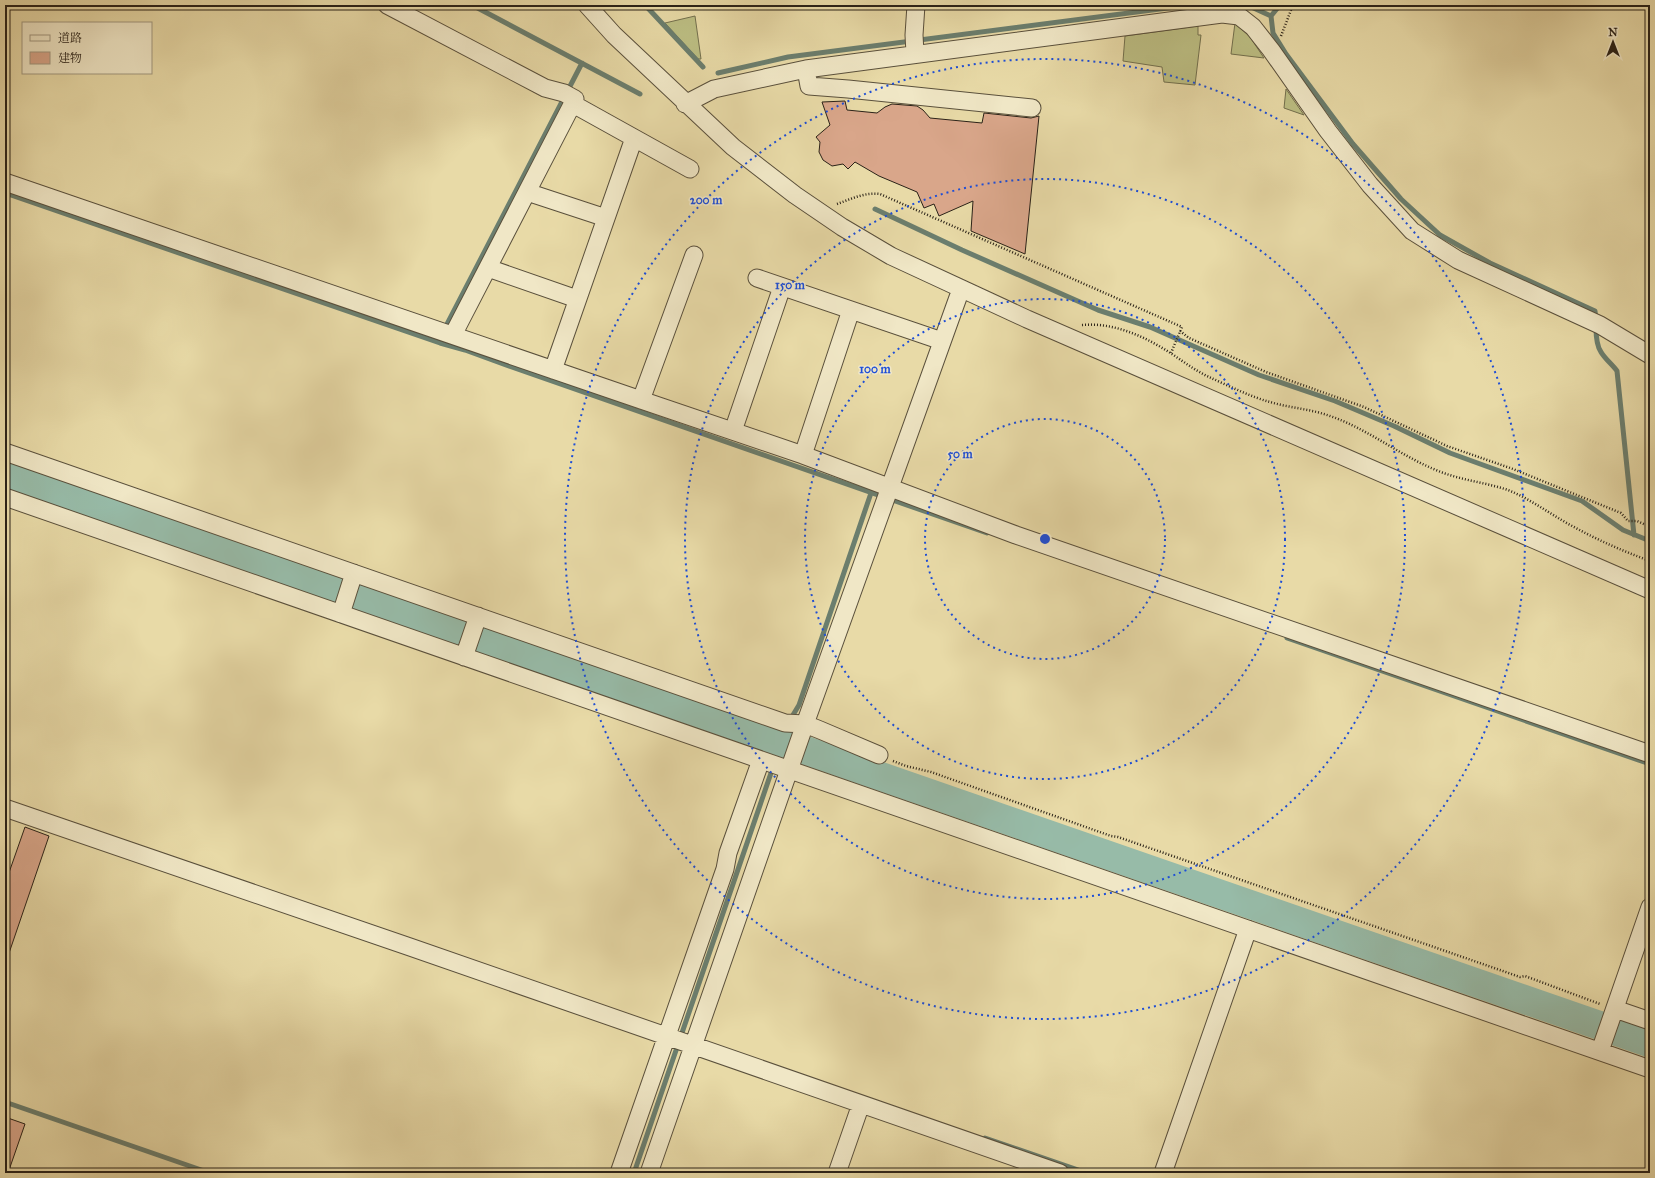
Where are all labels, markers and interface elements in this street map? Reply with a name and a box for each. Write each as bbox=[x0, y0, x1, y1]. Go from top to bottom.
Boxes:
legend bbox=[22, 22, 152, 74]
north arrow bbox=[1593, 22, 1633, 62]
text: N bbox=[1608, 26, 1618, 39]
text: 道路 bbox=[58, 31, 82, 45]
text: 建物 bbox=[58, 51, 82, 65]
text: 200 m bbox=[690, 193, 723, 207]
text: 150 m bbox=[775, 278, 806, 292]
text: 100 m bbox=[859, 362, 892, 376]
text: 50 m bbox=[947, 447, 974, 461]
centre of rings bbox=[1038, 532, 1052, 546]

